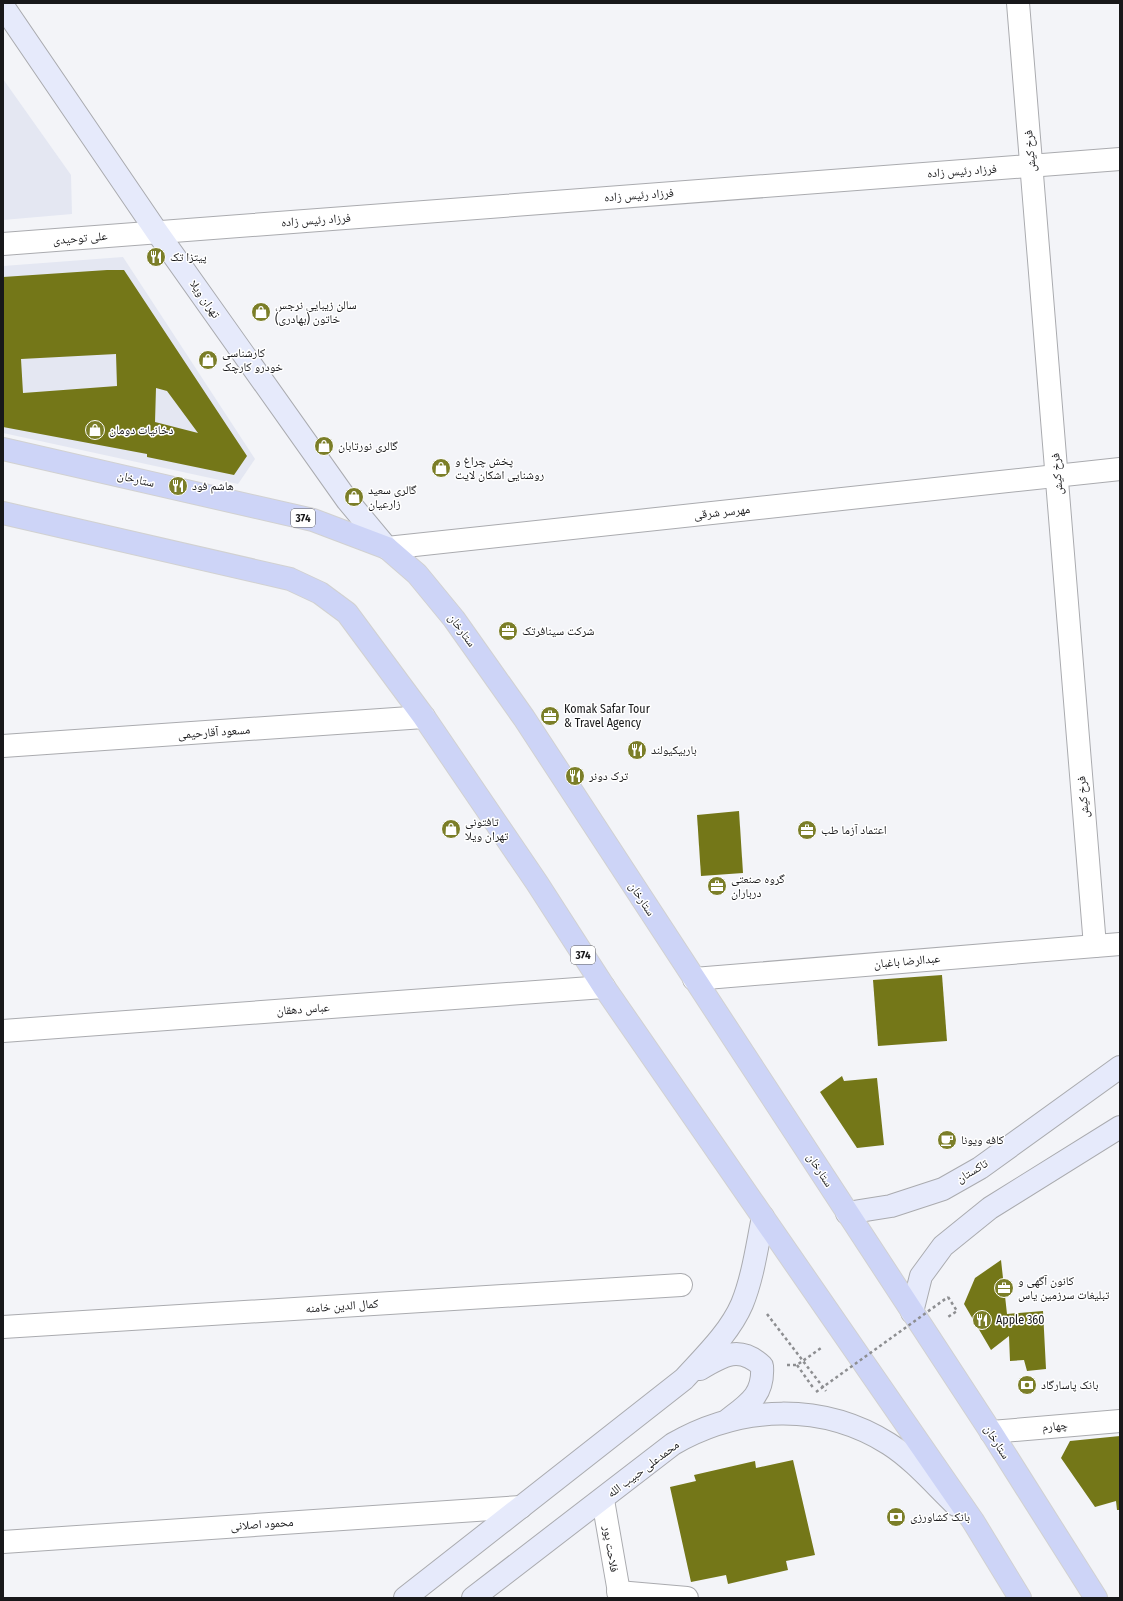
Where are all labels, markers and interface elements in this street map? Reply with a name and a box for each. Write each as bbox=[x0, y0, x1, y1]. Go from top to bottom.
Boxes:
street label: فرخ کیش bbox=[1021, 130, 1039, 172]
street label: فرزاد رئیس زاده bbox=[927, 162, 997, 181]
street label: فرزاد رئیس زاده bbox=[604, 186, 674, 205]
street label: فرزاد رئیس زاده bbox=[281, 211, 351, 230]
street label: علی توحیدی bbox=[52, 229, 108, 248]
restaurant icon: پیتزا تک bbox=[145, 246, 167, 268]
place label: پیتزا تک bbox=[170, 250, 207, 264]
street label: تهران ویلا bbox=[187, 277, 223, 321]
place label: سالن زیبایی نرجس خاتون (بهادری) bbox=[275, 298, 357, 326]
shop icon: سالن زیبایی نرجس خاتون (بهادری) bbox=[250, 301, 272, 323]
place label: کارشناسی خودرو کارچک bbox=[222, 346, 283, 374]
shop icon: کارشناسی خودرو کارچک bbox=[197, 349, 219, 371]
shop icon: دخانیات دومان bbox=[84, 419, 106, 441]
place label: دخانیات دومان bbox=[109, 423, 174, 437]
shop icon: گالری نورتابان bbox=[313, 435, 335, 457]
place label: گالری نورتابان bbox=[338, 439, 398, 453]
street label: فرخ کیش bbox=[1048, 453, 1066, 495]
place label: پخش چراغ و روشنایی اشکان لایت bbox=[455, 454, 545, 482]
shop icon: پخش چراغ و روشنایی اشکان لایت bbox=[430, 457, 452, 479]
street label: ستارخان bbox=[116, 468, 156, 490]
restaurant icon: هاشم فود bbox=[167, 475, 189, 497]
place label: هاشم فود bbox=[192, 479, 234, 494]
place label: گالری سعید زارعیان bbox=[368, 483, 417, 511]
shop icon: گالری سعید زارعیان bbox=[343, 486, 365, 508]
street label: مهرسر شرقی bbox=[693, 502, 751, 522]
road number: 374 bbox=[291, 509, 315, 527]
street label: ستارخان bbox=[445, 611, 479, 649]
office icon: شرکت سینافرتک bbox=[497, 620, 519, 642]
place label: شرکت سینافرتک bbox=[522, 624, 595, 638]
place label: Komak Safar Tour & Travel Agency bbox=[564, 702, 651, 730]
office icon: Komak Safar Tour & Travel Agency bbox=[539, 705, 561, 727]
street label: مسعود آقارحیمی bbox=[177, 722, 251, 742]
restaurant icon: باربیکیولند bbox=[626, 739, 648, 761]
place label: باربیکیولند bbox=[651, 743, 697, 757]
restaurant icon: ترک دونر bbox=[564, 765, 586, 787]
place label: ترک دونر bbox=[588, 769, 629, 783]
street label: فرخ کیش bbox=[1074, 776, 1092, 818]
place label: تافتونی تهران ویلا bbox=[465, 815, 509, 843]
shop icon: تافتونی تهران ویلا bbox=[440, 818, 462, 840]
office icon: اعتماد آزما طب bbox=[796, 819, 818, 841]
place label: اعتماد آزما طب bbox=[821, 823, 887, 837]
place label: گروه صنعتی درباران bbox=[731, 872, 785, 900]
office icon: گروه صنعتی درباران bbox=[706, 875, 728, 897]
street label: ستارخان bbox=[626, 879, 658, 919]
road number: 374 bbox=[571, 946, 595, 964]
street label: عبدالرضا باغبان bbox=[873, 951, 941, 971]
street label: عباس دهقان bbox=[276, 1000, 330, 1018]
cafe icon: کافه ویونا bbox=[936, 1129, 958, 1151]
place label: کافه ویونا bbox=[961, 1133, 1004, 1147]
street label: ستارخان bbox=[804, 1150, 836, 1190]
street label: تاکستان bbox=[954, 1156, 991, 1186]
place label: کانون آگهی و تبلیغات سرزمین یاس bbox=[1018, 1274, 1110, 1302]
office icon: کانون آگهی و تبلیغات سرزمین یاس bbox=[993, 1277, 1015, 1299]
street label: کمال الدین خامنه bbox=[305, 1296, 379, 1316]
restaurant icon: Apple 360 bbox=[971, 1309, 993, 1331]
place label: Apple 360 bbox=[996, 1313, 1045, 1327]
bank icon: بانک پاسارگاد bbox=[1016, 1374, 1038, 1396]
place label: بانک پاسارگاد bbox=[1041, 1378, 1098, 1392]
street label: چهارم bbox=[1042, 1418, 1069, 1435]
street label: ستارخان bbox=[981, 1422, 1013, 1462]
street label: محمدعلی حبیب الله bbox=[604, 1438, 682, 1501]
bank icon: بانک کشاورزی bbox=[885, 1506, 907, 1528]
place label: بانک کشاورزی bbox=[910, 1510, 970, 1524]
street label: محمود اصلانی bbox=[230, 1515, 294, 1533]
street label: فلاحت پور bbox=[600, 1524, 622, 1573]

